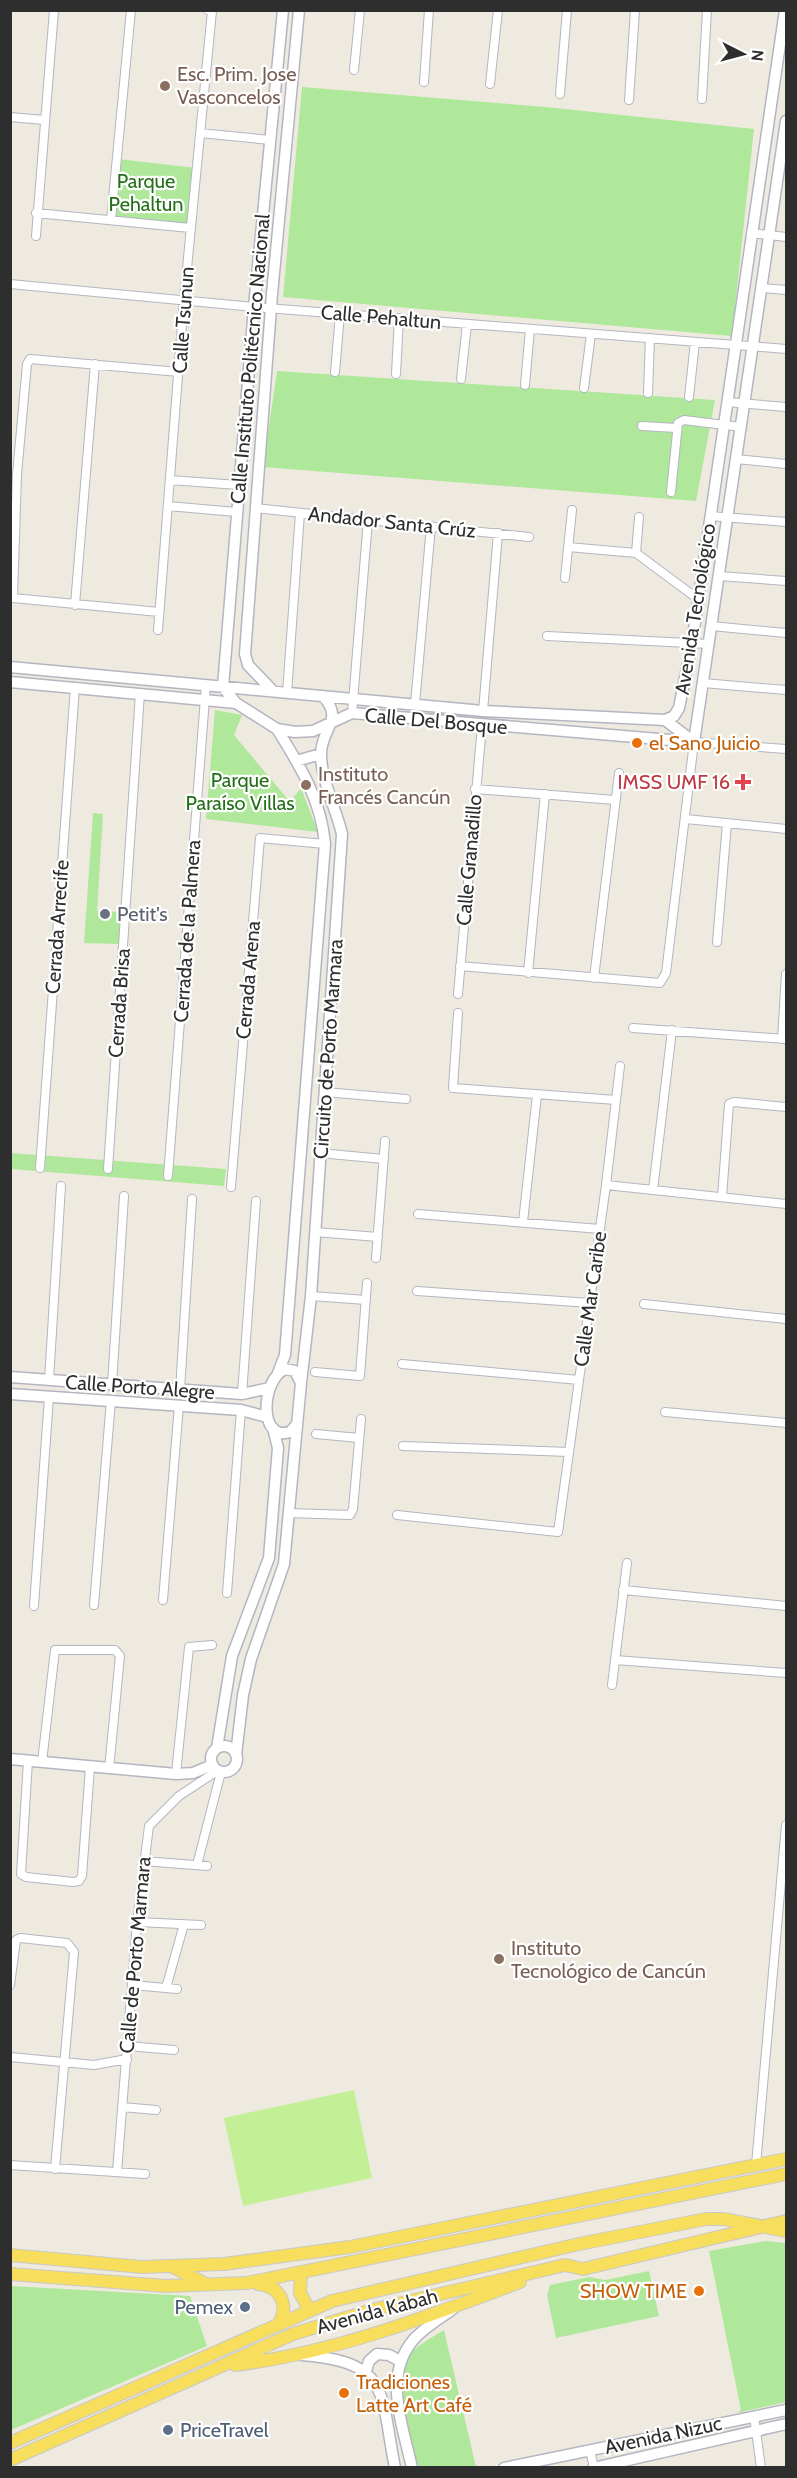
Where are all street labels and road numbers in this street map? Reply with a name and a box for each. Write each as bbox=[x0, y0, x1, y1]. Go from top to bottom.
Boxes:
street label: Calle Instituto Politécnico Nacional bbox=[225, 213, 275, 505]
street label: Calle Tsunun bbox=[167, 266, 199, 374]
street label: Calle Pehaltun bbox=[320, 300, 442, 334]
street label: Andador Santa Crúz bbox=[307, 501, 477, 543]
street label: Avenida Tecnológico bbox=[670, 522, 720, 696]
street label: Calle Del Bosque bbox=[364, 703, 508, 739]
street label: Calle Granadillo bbox=[451, 793, 487, 927]
street label: Cerrada de la Palmera bbox=[169, 838, 205, 1023]
street label: Cerrada Arrecife bbox=[40, 859, 74, 995]
street label: Cerrada Arena bbox=[231, 919, 265, 1040]
street label: Circuito de Porto Marmara bbox=[308, 938, 348, 1160]
street label: Cerrada Brisa bbox=[103, 947, 135, 1059]
street label: Calle Mar Caribe bbox=[569, 1230, 611, 1368]
street label: Calle Porto Alegre bbox=[64, 1370, 216, 1404]
street label: Calle de Porto Marmara bbox=[114, 1855, 156, 2054]
street label: Avenida Kabah bbox=[314, 2283, 440, 2339]
street label: Avenida Nizuc bbox=[602, 2411, 724, 2459]

